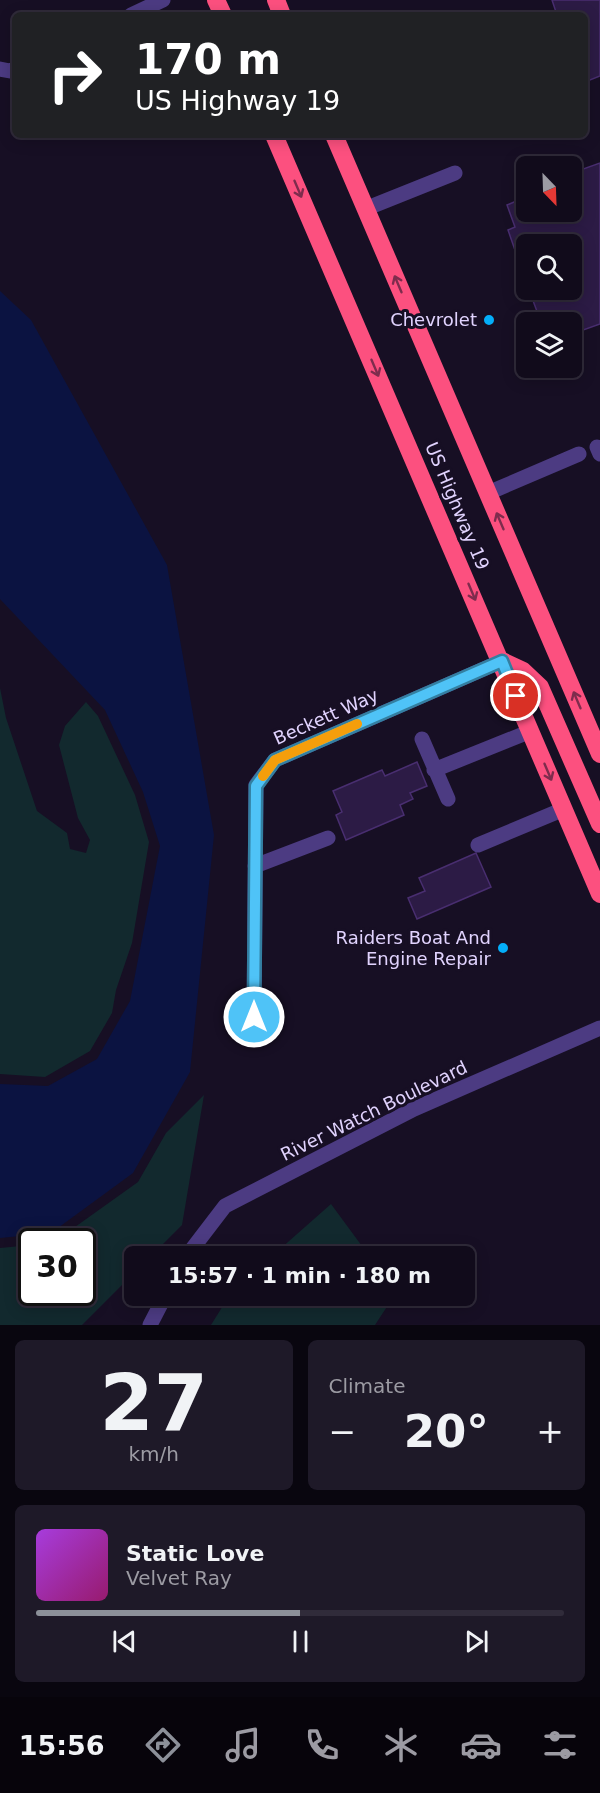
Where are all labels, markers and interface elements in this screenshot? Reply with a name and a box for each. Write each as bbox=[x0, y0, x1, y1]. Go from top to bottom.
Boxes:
text: 170 m bbox=[135, 35, 281, 84]
icon: right bbox=[36, 36, 114, 114]
text: US Highway 19 bbox=[135, 85, 340, 116]
north arrow bbox=[516, 156, 582, 222]
map controls bbox=[516, 156, 582, 378]
one-way arrow bbox=[292, 179, 304, 197]
button: search bbox=[516, 234, 582, 300]
one-way arrow bbox=[392, 275, 403, 293]
place label: Chevrolet bbox=[390, 309, 477, 330]
button: layers bbox=[516, 312, 582, 378]
marker: Chevrolet bbox=[482, 313, 496, 327]
one-way arrow bbox=[370, 358, 381, 376]
street label: US Highway 19 bbox=[421, 439, 494, 573]
one-way arrow bbox=[494, 512, 505, 530]
one-way arrow bbox=[467, 583, 478, 601]
pin bbox=[490, 670, 541, 721]
icon: arrive bbox=[499, 679, 532, 712]
street label: Beckett Way bbox=[270, 684, 382, 749]
one-way arrow bbox=[571, 691, 582, 710]
one-way arrow bbox=[543, 762, 554, 780]
place label: Raiders Boat And Engine Repair bbox=[336, 927, 492, 969]
marker: Raiders Boat And Engine Repair bbox=[496, 941, 510, 955]
position arrow bbox=[222, 985, 286, 1049]
street label: River Watch Boulevard bbox=[277, 1056, 471, 1165]
speed limit sign: 30 bbox=[18, 1228, 96, 1306]
text: 15:57 · 1 min · 180 m bbox=[168, 1263, 431, 1288]
text: 27 bbox=[99, 1358, 208, 1448]
text: Climate bbox=[329, 1374, 405, 1398]
text: 20° bbox=[404, 1405, 489, 1458]
text: − bbox=[329, 1412, 356, 1451]
text: + bbox=[536, 1412, 564, 1451]
text: km/h bbox=[129, 1442, 179, 1466]
text: Static Love bbox=[126, 1541, 264, 1566]
text: Velvet Ray bbox=[126, 1566, 232, 1590]
icon: previous bbox=[108, 1625, 141, 1658]
icon: pause bbox=[284, 1625, 317, 1658]
icon: next bbox=[460, 1625, 493, 1658]
icon: directions bbox=[142, 1724, 184, 1766]
icon: music bbox=[222, 1724, 264, 1766]
icon: phone bbox=[301, 1724, 343, 1766]
icon: climate bbox=[380, 1724, 422, 1766]
icon: car bbox=[460, 1724, 502, 1766]
icon: filters bbox=[539, 1724, 581, 1766]
text: 15:56 bbox=[19, 1730, 105, 1761]

